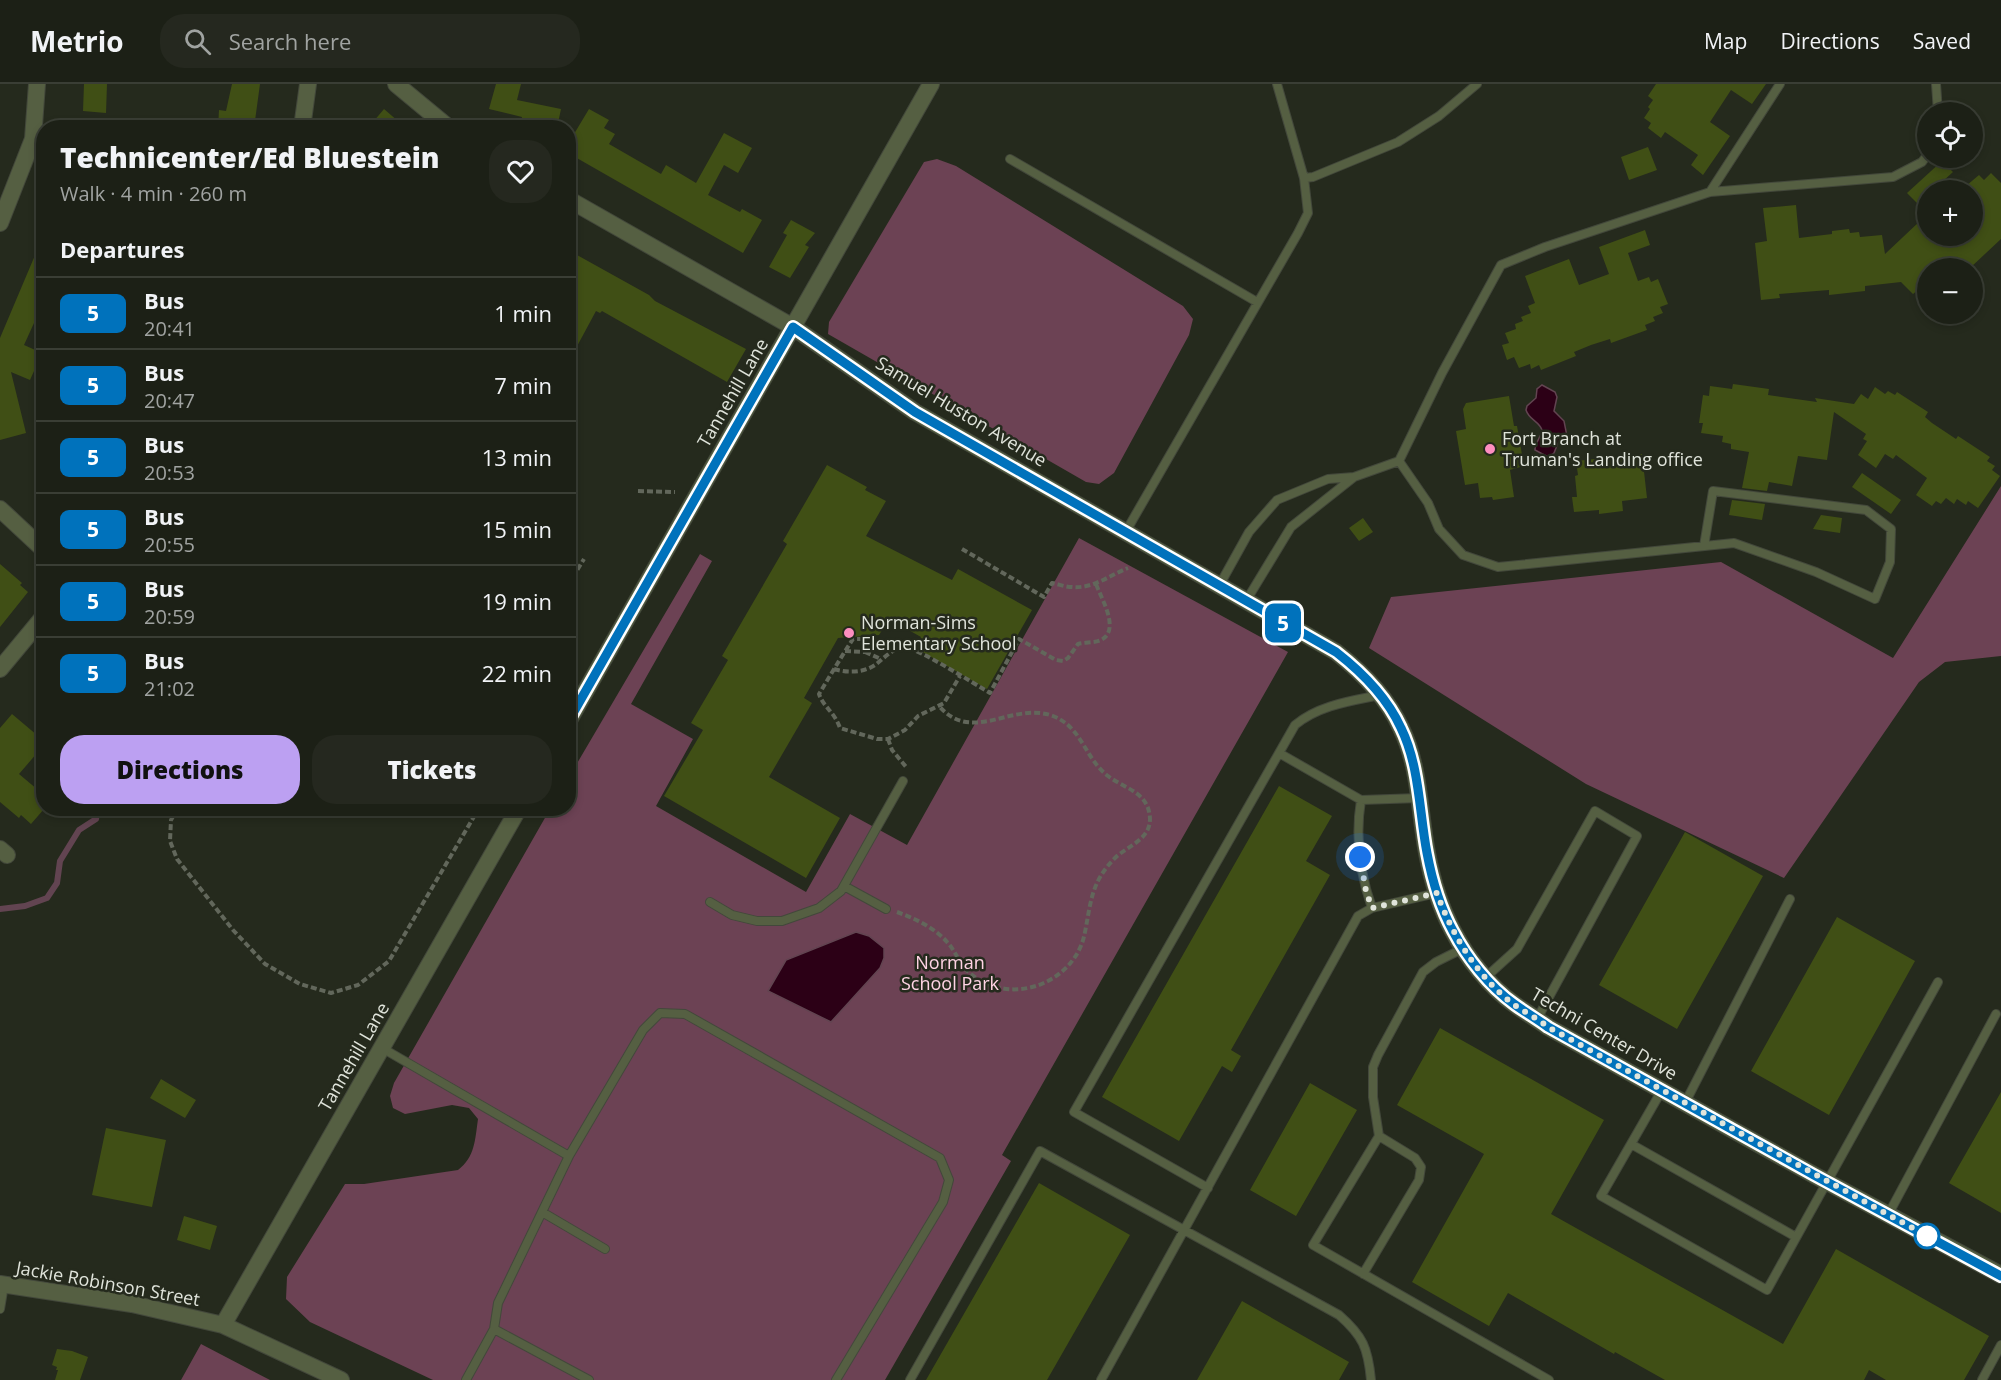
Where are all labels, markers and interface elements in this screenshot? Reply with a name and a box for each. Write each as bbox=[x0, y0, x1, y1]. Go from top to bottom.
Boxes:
search box bbox=[160, 14, 580, 68]
text: Metrio bbox=[30, 22, 124, 60]
icon: search bbox=[181, 25, 214, 58]
text: Search here bbox=[229, 26, 351, 56]
text: Map bbox=[1704, 27, 1747, 55]
text: Directions bbox=[1780, 27, 1880, 55]
text: Saved bbox=[1913, 27, 1971, 55]
map controls bbox=[1917, 102, 1983, 324]
button: locate bbox=[1917, 102, 1983, 168]
text: Technicenter/Ed Bluestein bbox=[60, 138, 440, 176]
button: heart bbox=[489, 140, 552, 203]
text: Walk · 4 min · 260 m bbox=[60, 180, 247, 207]
button: + bbox=[1917, 180, 1983, 246]
text: Departures bbox=[60, 234, 184, 264]
button: − bbox=[1917, 258, 1983, 324]
text: Bus bbox=[144, 285, 184, 315]
text: 1 min bbox=[494, 298, 552, 328]
text: 5 bbox=[87, 299, 99, 327]
text: 20:41 bbox=[144, 315, 195, 342]
street label: Tannehill Lane bbox=[691, 334, 773, 451]
street label: Samuel Huston Avenue bbox=[872, 351, 1051, 472]
text: Bus bbox=[144, 357, 184, 387]
text: 7 min bbox=[494, 370, 552, 400]
text: 5 bbox=[87, 371, 99, 399]
text: 20:47 bbox=[144, 387, 195, 414]
place label: Fort Branch at Truman's Landing office bbox=[1502, 426, 1703, 471]
text: Bus bbox=[144, 429, 184, 459]
text: 13 min bbox=[482, 442, 552, 472]
marker: Fort Branch at Truman's Landing office bbox=[1483, 442, 1497, 456]
text: 5 bbox=[87, 443, 99, 471]
text: 20:53 bbox=[144, 459, 195, 486]
text: Bus bbox=[144, 501, 184, 531]
text: 15 min bbox=[482, 514, 552, 544]
text: 5 bbox=[87, 515, 99, 543]
text: 20:55 bbox=[144, 531, 195, 558]
text: Bus bbox=[144, 573, 184, 603]
text: 19 min bbox=[482, 586, 552, 616]
text: 5 bbox=[87, 587, 99, 615]
text: 20:59 bbox=[144, 603, 195, 630]
line badge: 5 bbox=[1264, 604, 1302, 642]
text: 5 bbox=[1277, 609, 1289, 637]
place label: Norman-Sims Elementary School bbox=[861, 610, 1017, 655]
marker: Norman-Sims Elementary School bbox=[842, 626, 856, 640]
text: Bus bbox=[144, 645, 184, 675]
text: 22 min bbox=[482, 658, 552, 688]
text: 5 bbox=[87, 659, 99, 687]
text: 21:02 bbox=[144, 675, 195, 702]
button: Directions bbox=[60, 735, 300, 804]
button: Tickets bbox=[312, 735, 552, 804]
your location bbox=[1345, 842, 1375, 872]
park label: Norman School Park bbox=[901, 950, 1000, 995]
street label: Techni Center Drive bbox=[1527, 981, 1682, 1085]
street label: Tannehill Lane bbox=[312, 998, 394, 1115]
unlabelled marker bbox=[1914, 1223, 1940, 1249]
street label: Jackie Robinson Street bbox=[12, 1255, 202, 1311]

